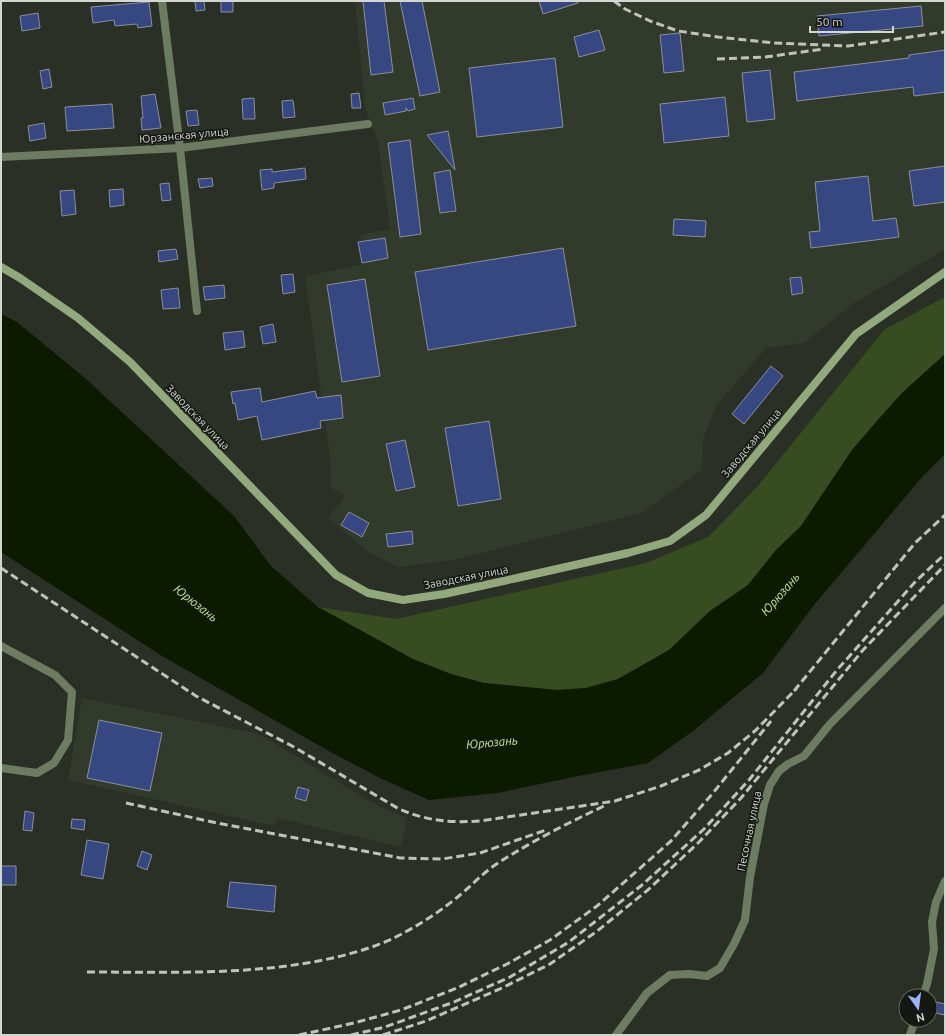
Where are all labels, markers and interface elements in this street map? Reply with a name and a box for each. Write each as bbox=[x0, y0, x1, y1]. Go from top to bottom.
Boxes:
scale bar bbox=[810, 8, 893, 34]
text: 50 m bbox=[816, 15, 843, 28]
street label: Юрзанская улица bbox=[139, 125, 229, 145]
street label: Заводская улица bbox=[164, 382, 232, 452]
street label: Заводская улица bbox=[719, 406, 783, 480]
street label: Заводская улица bbox=[423, 563, 509, 591]
water label: Юрюзань bbox=[758, 570, 802, 618]
water label: Юрюзань bbox=[172, 582, 220, 624]
water label: Юрюзань bbox=[466, 733, 518, 751]
street label: Песочная улица bbox=[735, 790, 763, 872]
north arrow bbox=[898, 988, 938, 1028]
text: N bbox=[915, 1011, 926, 1025]

